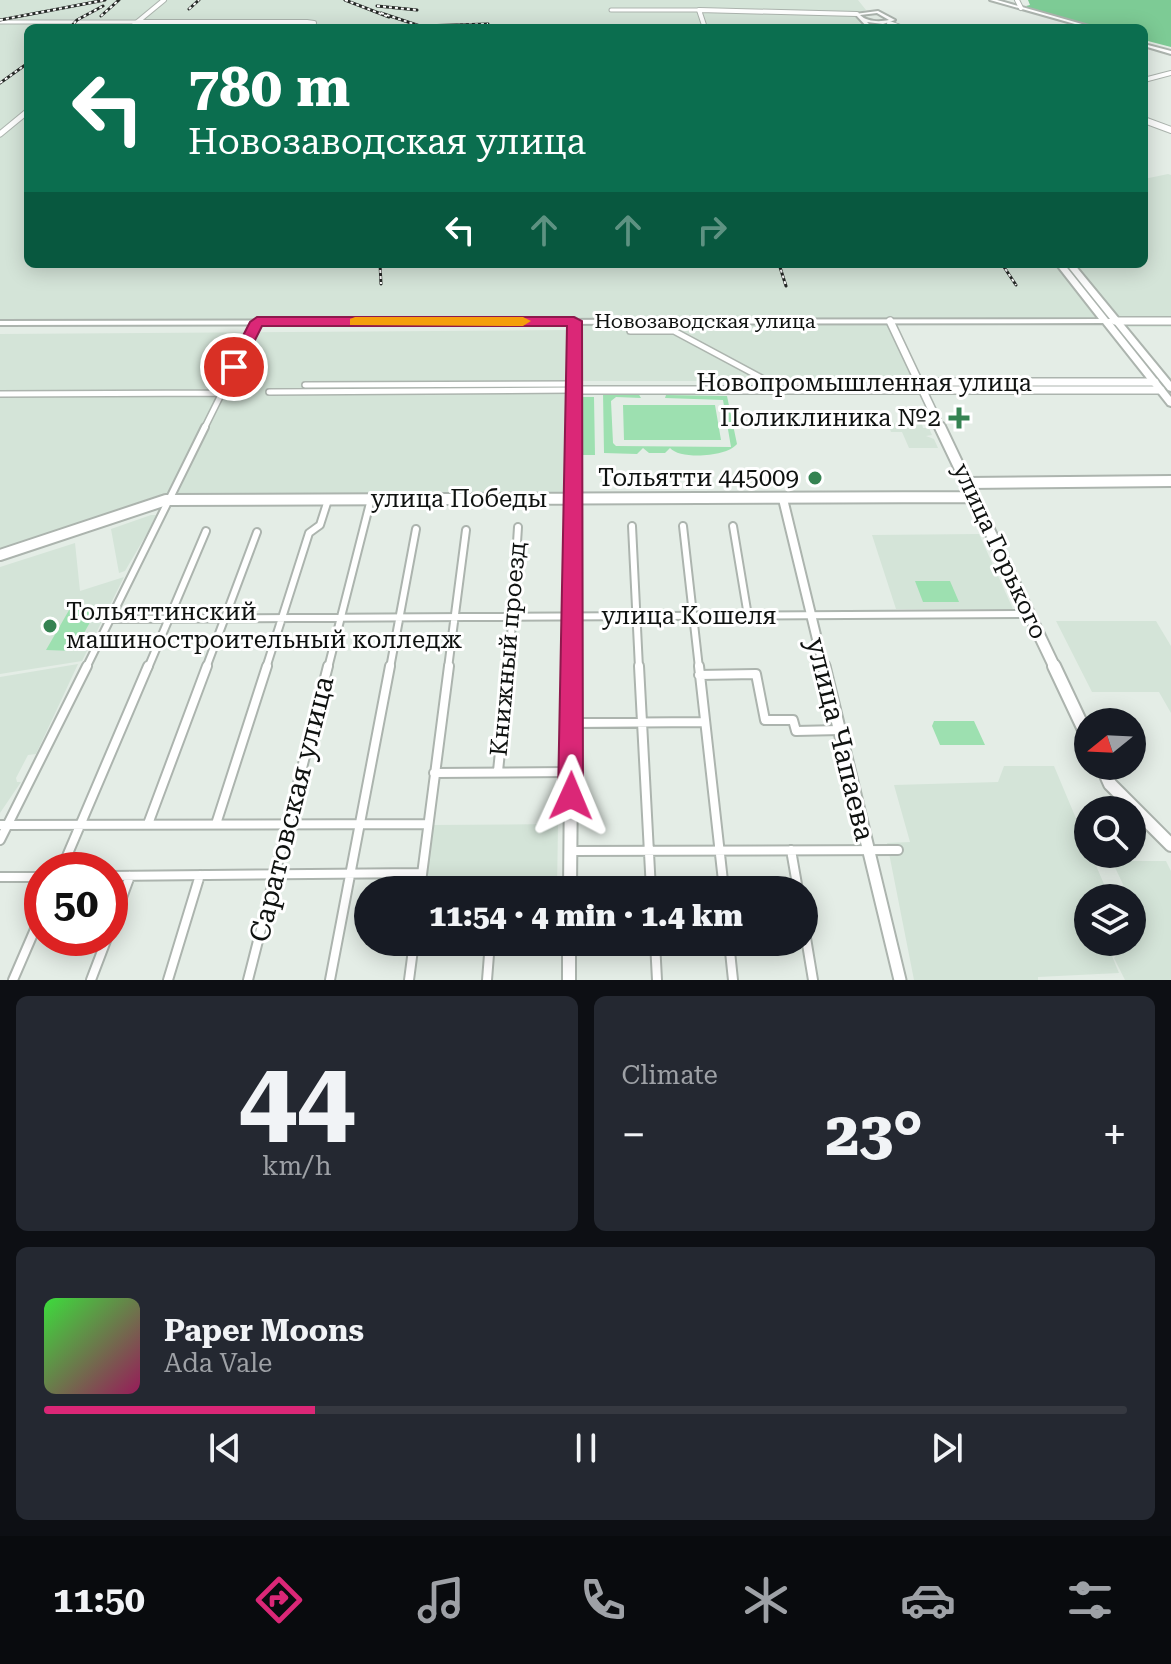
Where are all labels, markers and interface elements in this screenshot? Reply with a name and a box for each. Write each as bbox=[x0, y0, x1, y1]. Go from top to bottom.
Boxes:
text: 780 m bbox=[188, 54, 350, 120]
icon: left bbox=[56, 56, 160, 160]
text: Новозаводская улица bbox=[188, 121, 586, 163]
icon: left bbox=[438, 208, 482, 252]
icon: ahead bbox=[522, 208, 566, 252]
icon: ahead bbox=[606, 208, 650, 252]
icon: right bbox=[690, 208, 734, 252]
street label: Новозаводская улица bbox=[594, 309, 816, 333]
pin bbox=[200, 333, 268, 401]
icon: arrive bbox=[212, 345, 256, 389]
street label: Новопромышленная улица bbox=[696, 369, 1032, 397]
place label: Поликлиника №2 bbox=[720, 404, 941, 432]
marker: Поликлиника №2 bbox=[948, 407, 970, 429]
street label: улица Горького bbox=[947, 459, 1053, 643]
place label: Тольятти 445009 bbox=[598, 464, 799, 492]
marker: Тольятти 445009 bbox=[806, 469, 824, 487]
street label: улица Победы bbox=[371, 485, 547, 513]
street label: Книжный проезд bbox=[485, 541, 531, 757]
place label: Тольяттинский машиностроительный колледж bbox=[66, 598, 462, 654]
street label: улица Кошеля bbox=[601, 602, 777, 630]
marker: Тольяттинский машиностроительный колледж bbox=[41, 617, 59, 635]
street label: улица Чапаева bbox=[799, 634, 882, 844]
street label: Саратовская улица bbox=[242, 673, 341, 946]
north arrow bbox=[1074, 708, 1146, 780]
map controls bbox=[1074, 708, 1146, 956]
position arrow bbox=[529, 754, 613, 838]
button: search bbox=[1074, 796, 1146, 868]
speed limit sign: 50 bbox=[24, 852, 128, 956]
button: layers bbox=[1074, 884, 1146, 956]
text: 11:54 · 4 min · 1.4 km bbox=[429, 898, 743, 933]
text: 44 bbox=[239, 1038, 355, 1159]
text: Climate bbox=[622, 1060, 718, 1090]
text: 23° bbox=[826, 1099, 923, 1170]
text: − bbox=[622, 1109, 646, 1161]
text: + bbox=[1102, 1109, 1127, 1161]
text: km/h bbox=[262, 1151, 332, 1181]
text: Paper Moons bbox=[164, 1313, 364, 1348]
text: Ada Vale bbox=[164, 1348, 272, 1378]
icon: previous bbox=[203, 1426, 247, 1470]
icon: pause bbox=[564, 1426, 608, 1470]
icon: next bbox=[925, 1426, 969, 1470]
icon: directions bbox=[251, 1572, 307, 1628]
icon: music bbox=[413, 1572, 469, 1628]
icon: phone bbox=[575, 1572, 631, 1628]
icon: climate bbox=[738, 1572, 794, 1628]
icon: car bbox=[900, 1572, 956, 1628]
icon: filters bbox=[1062, 1572, 1118, 1628]
text: 11:50 bbox=[53, 1579, 145, 1621]

